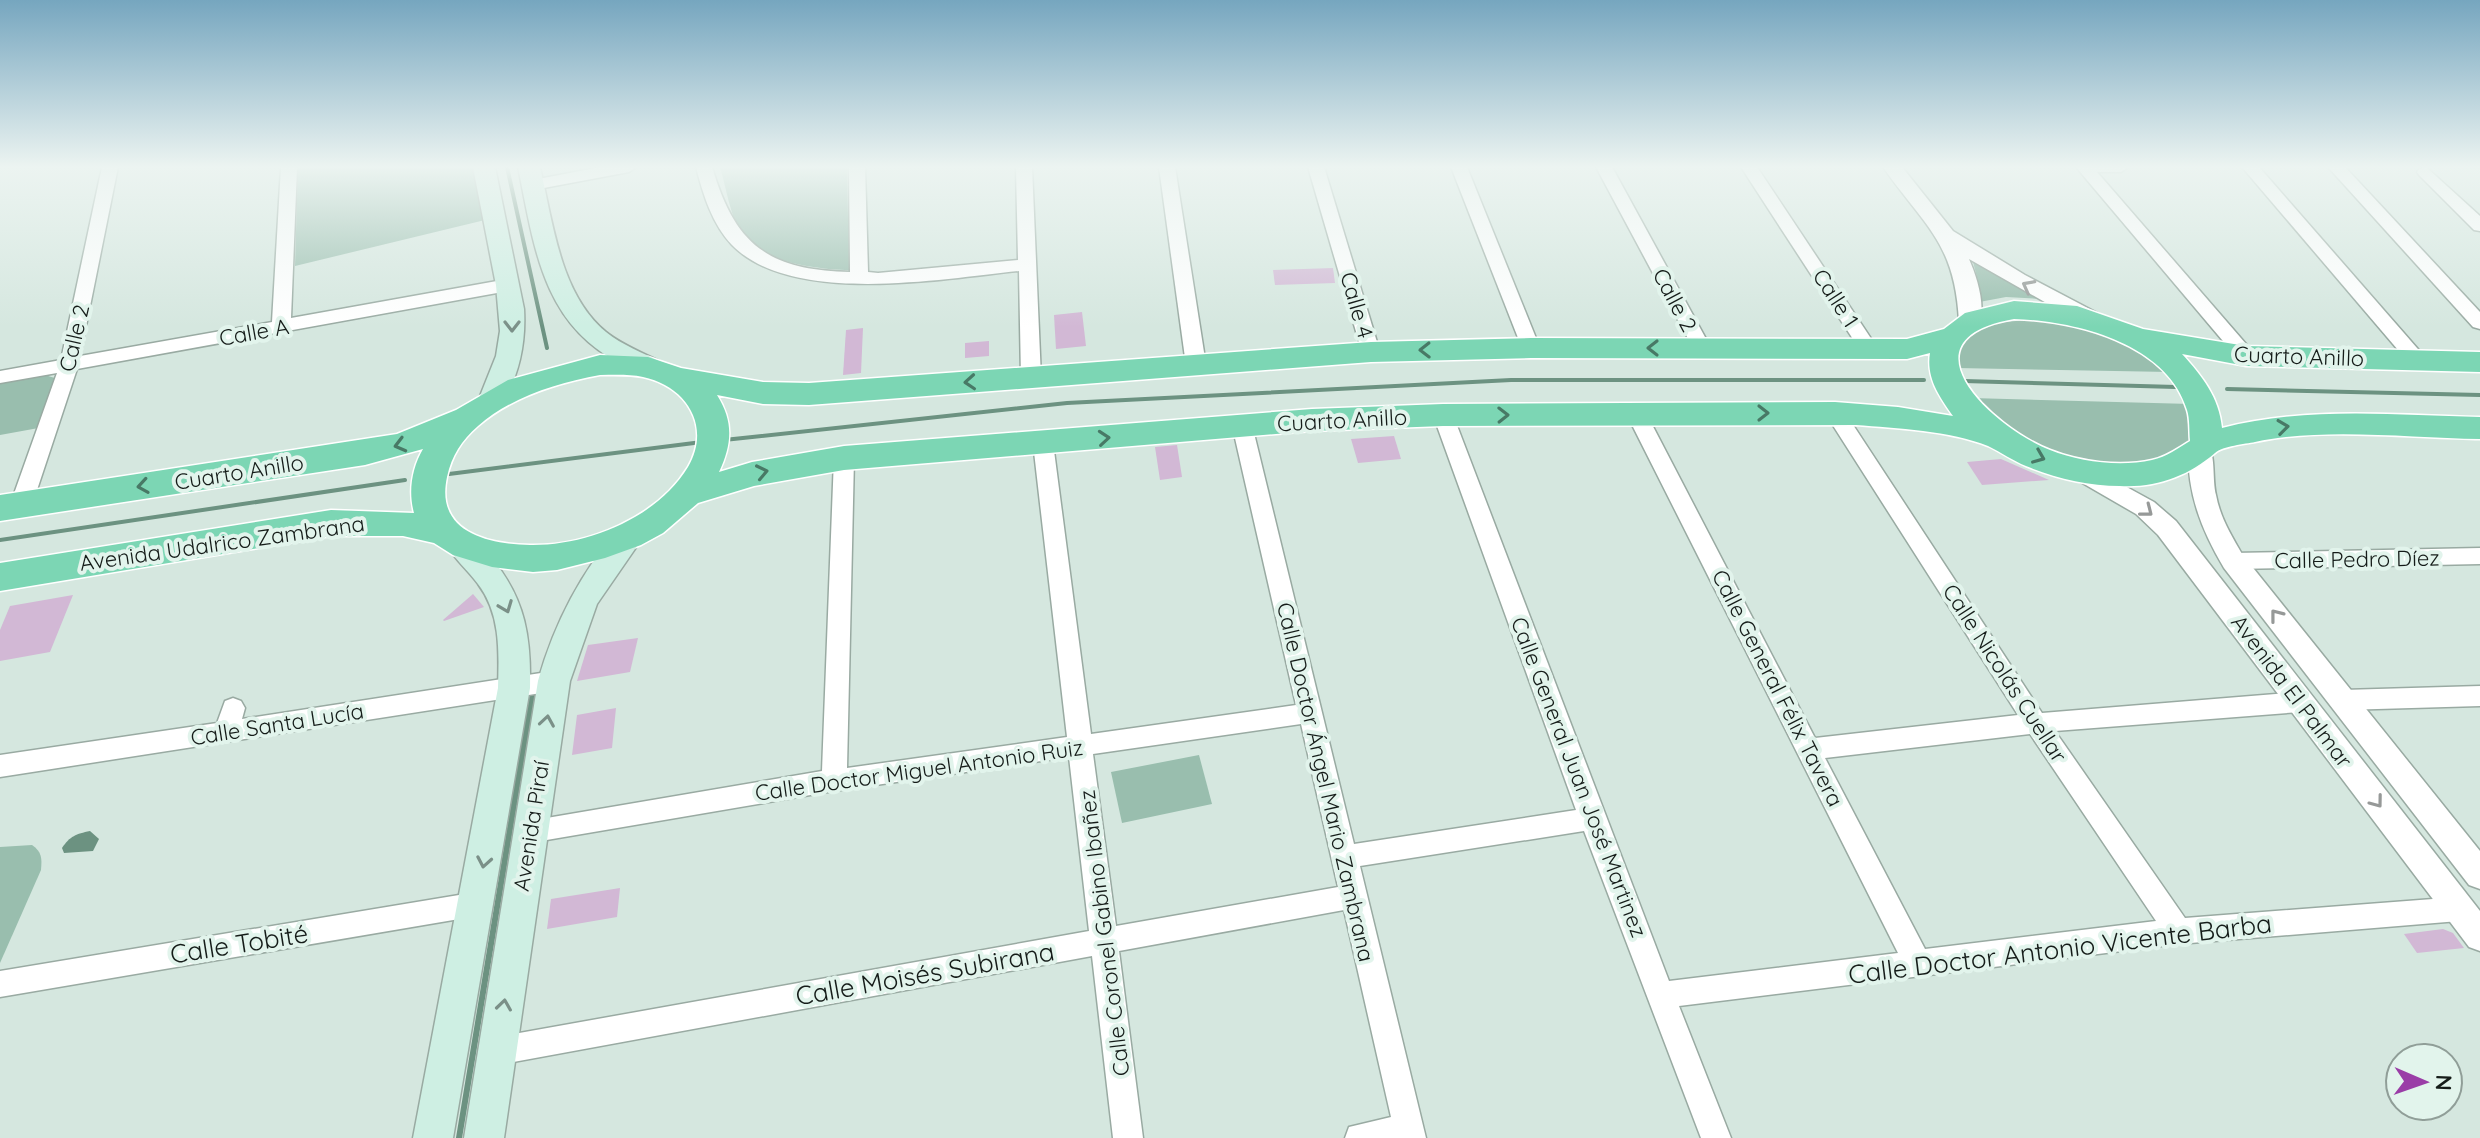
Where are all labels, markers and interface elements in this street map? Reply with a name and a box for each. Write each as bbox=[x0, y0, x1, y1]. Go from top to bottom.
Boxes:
street label: Calle 2 bbox=[1647, 263, 1703, 337]
street label: Calle 1 bbox=[1807, 263, 1865, 333]
street label: Calle 4 bbox=[1334, 269, 1380, 341]
one-way arrow bbox=[2022, 281, 2037, 296]
street label: Calle 2 bbox=[53, 302, 95, 374]
street label: Calle A bbox=[217, 312, 291, 352]
one-way arrow bbox=[503, 320, 521, 333]
one-way arrow bbox=[1646, 339, 1659, 357]
street label: Cuarto Anillo bbox=[2233, 340, 2365, 372]
one-way arrow bbox=[1418, 342, 1431, 359]
one-way arrow bbox=[963, 373, 976, 390]
street label: Cuarto Anillo bbox=[1276, 403, 1408, 437]
one-way arrow bbox=[1757, 404, 1770, 422]
one-way arrow bbox=[1497, 406, 1510, 423]
one-way arrow bbox=[2277, 418, 2290, 435]
one-way arrow bbox=[1098, 430, 1111, 447]
one-way arrow bbox=[393, 435, 407, 452]
street label: Cuarto Anillo bbox=[173, 448, 305, 496]
one-way arrow bbox=[2031, 448, 2045, 464]
one-way arrow bbox=[755, 464, 768, 481]
one-way arrow bbox=[136, 477, 150, 494]
one-way arrow bbox=[2138, 501, 2152, 516]
street label: Avenida Udalrico Zambrana bbox=[78, 509, 366, 577]
street label: Calle Pedro Díez bbox=[2274, 544, 2440, 574]
street label: Calle General Félix Tavera bbox=[1706, 565, 1850, 811]
street label: Calle Nicolás Cuellar bbox=[1937, 578, 2074, 768]
one-way arrow bbox=[496, 599, 513, 613]
street label: Calle Doctor Ángel Mario Zambrana bbox=[1271, 600, 1381, 964]
street label: Avenida El Palmar bbox=[2225, 609, 2359, 774]
one-way arrow bbox=[2271, 609, 2285, 624]
street label: Calle General Juan José Martinez bbox=[1505, 613, 1653, 941]
street label: Calle Santa Lucía bbox=[188, 696, 366, 752]
one-way arrow bbox=[538, 714, 555, 728]
street label: Calle Doctor Miguel Antonio Ruiz bbox=[753, 733, 1085, 807]
street label: Avenida Piraí bbox=[507, 758, 555, 893]
street label: Calle Coronel Gabino Ibañez bbox=[1073, 788, 1135, 1078]
one-way arrow bbox=[2368, 794, 2382, 808]
one-way arrow bbox=[477, 856, 494, 869]
street label: Calle Doctor Antonio Vicente Barba bbox=[1846, 906, 2273, 991]
street label: Calle Tobité bbox=[168, 916, 310, 971]
street label: Calle Moisés Subirana bbox=[793, 934, 1057, 1013]
one-way arrow bbox=[495, 999, 512, 1012]
north arrow bbox=[2384, 1042, 2464, 1122]
text: N bbox=[2430, 1074, 2458, 1091]

